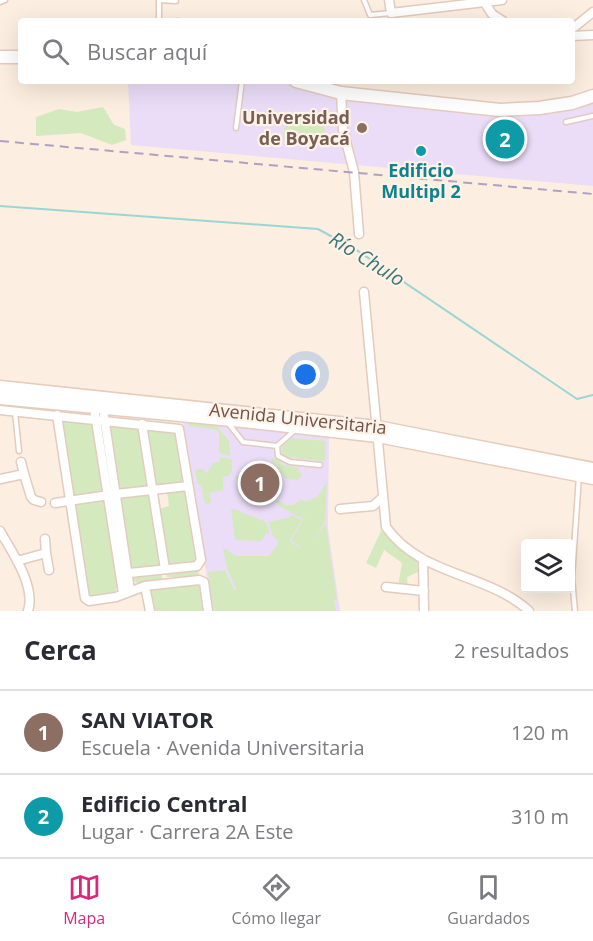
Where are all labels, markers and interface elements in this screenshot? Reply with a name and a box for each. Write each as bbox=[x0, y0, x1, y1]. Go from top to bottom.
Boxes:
search box bbox=[18, 18, 575, 84]
icon: search bbox=[39, 35, 72, 68]
text: Buscar aquí bbox=[87, 36, 207, 66]
place label: Universidad de Boyacá bbox=[242, 105, 350, 150]
pin: 2 bbox=[486, 116, 524, 162]
marker: Universidad de Boyacá bbox=[355, 121, 369, 135]
marker: Edificio Multipl 2 bbox=[414, 144, 428, 158]
place label: Edificio Multipl 2 bbox=[381, 158, 461, 203]
water label: Río Chulo bbox=[324, 225, 410, 292]
your location bbox=[291, 360, 320, 389]
street label: Avenida Universitaria bbox=[208, 397, 388, 439]
pin: 1 bbox=[240, 460, 280, 506]
map controls bbox=[521, 539, 575, 593]
button: layers bbox=[521, 539, 575, 593]
text: Cerca bbox=[24, 632, 97, 668]
text: 2 resultados bbox=[454, 637, 569, 664]
text: SAN VIATOR bbox=[81, 704, 213, 734]
text: 1 bbox=[38, 719, 49, 746]
text: 120 m bbox=[511, 719, 569, 746]
text: Escuela · Avenida Universitaria bbox=[81, 734, 365, 761]
text: Edificio Central bbox=[81, 788, 248, 818]
text: 2 bbox=[38, 803, 49, 830]
text: 310 m bbox=[511, 803, 569, 830]
text: Lugar · Carrera 2A Este bbox=[81, 818, 294, 845]
tab: Mapa bbox=[63, 871, 105, 929]
tab: Cómo llegar bbox=[231, 871, 321, 929]
tab: Guardados bbox=[447, 871, 530, 929]

